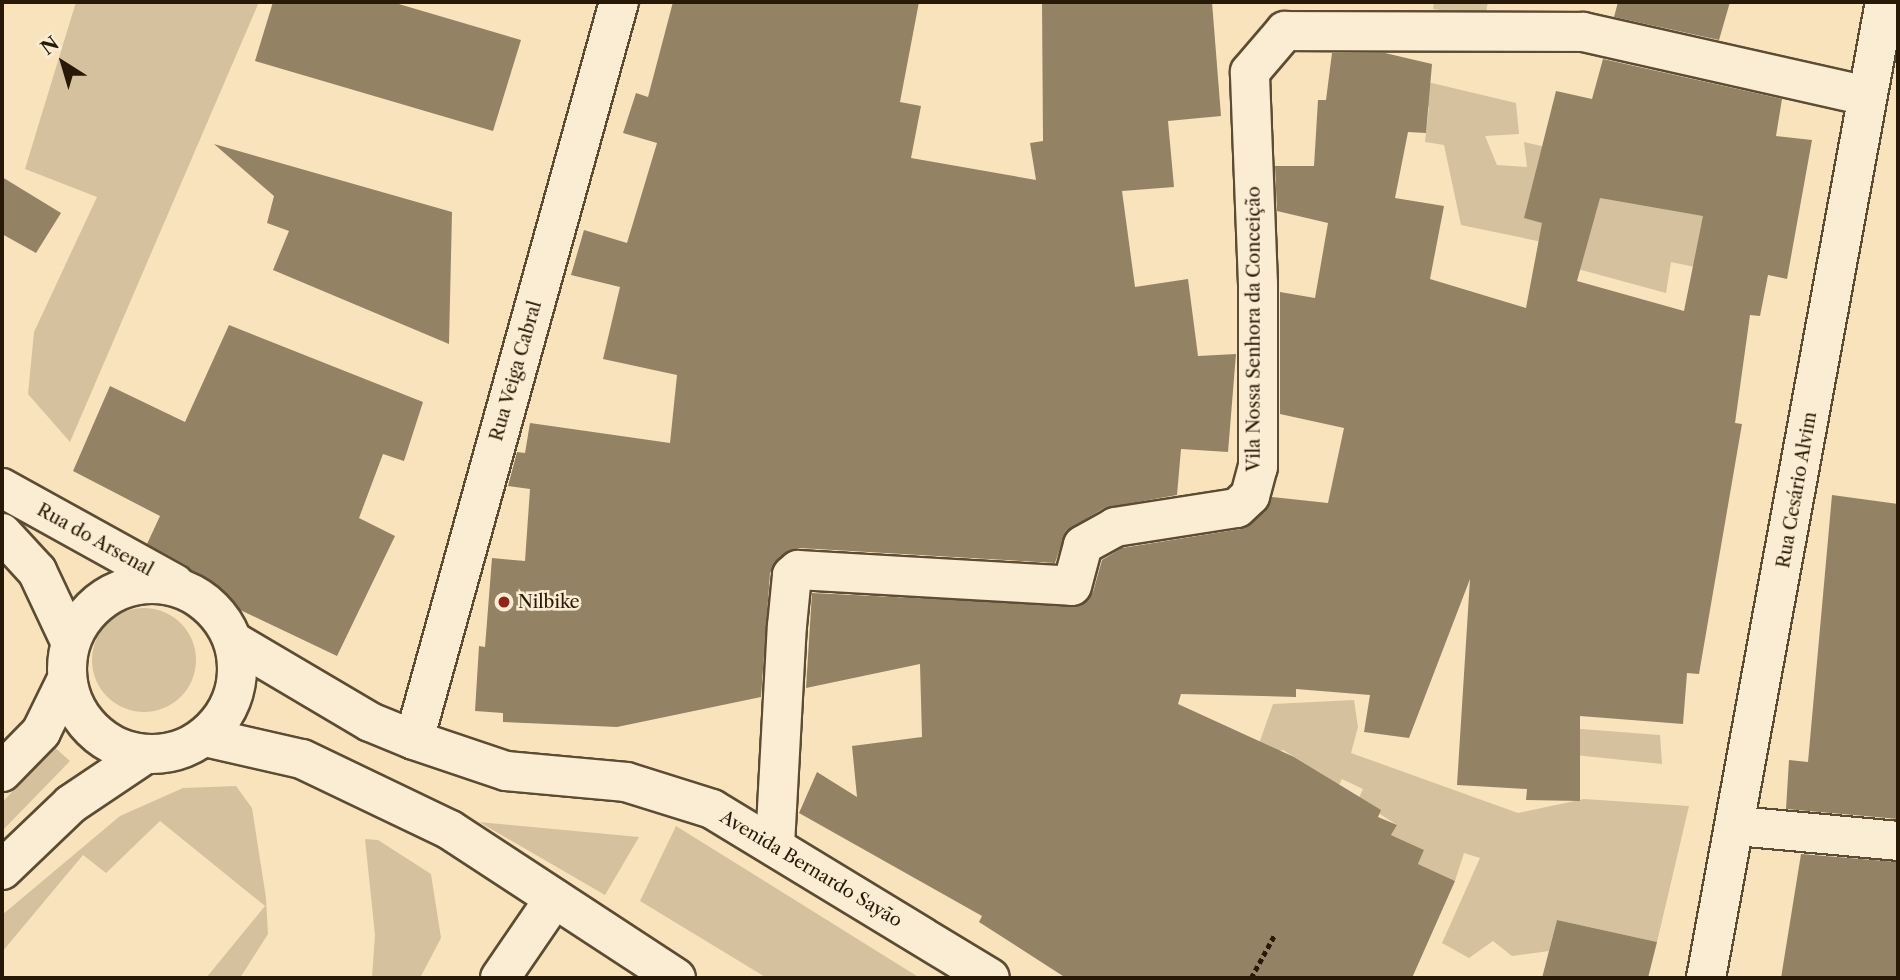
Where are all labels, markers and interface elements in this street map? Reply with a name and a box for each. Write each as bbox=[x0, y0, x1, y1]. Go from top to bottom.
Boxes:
north arrow bbox=[28, 28, 98, 98]
text: N bbox=[37, 32, 64, 60]
street label: Vila Nossa Senhora da Conceição bbox=[1243, 186, 1265, 472]
street label: Rua Veiga Cabral bbox=[486, 298, 546, 444]
street label: Rua Cesário Alvim bbox=[1773, 410, 1821, 570]
street label: Rua do Arsenal bbox=[33, 499, 157, 581]
place label: Nilbike bbox=[518, 591, 580, 613]
marker: Nilbike bbox=[496, 594, 512, 610]
street label: Avenida Bernardo Sayão bbox=[716, 806, 906, 932]

